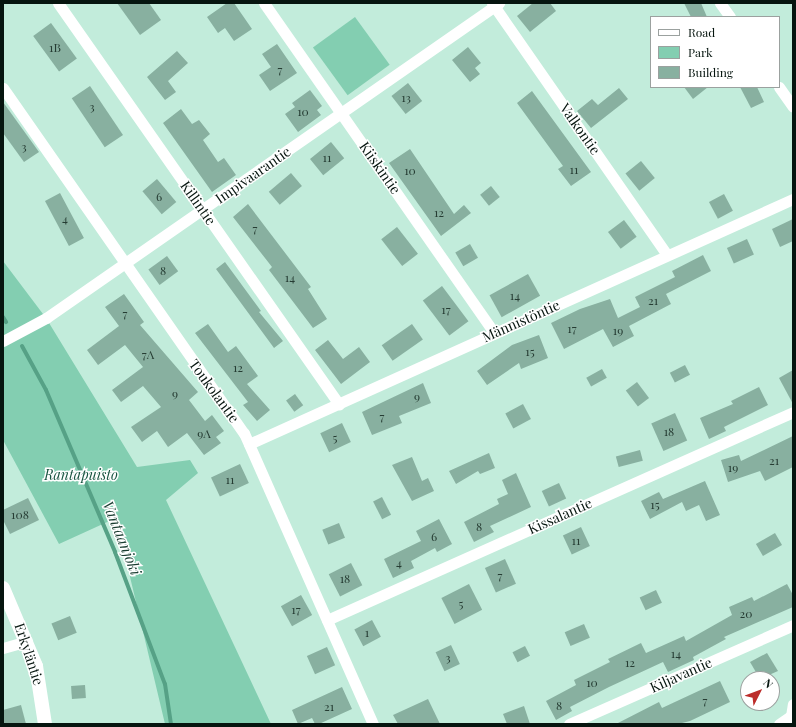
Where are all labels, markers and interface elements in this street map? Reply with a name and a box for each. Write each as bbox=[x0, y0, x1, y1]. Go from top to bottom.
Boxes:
legend bbox=[650, 16, 780, 88]
text: Road bbox=[688, 24, 715, 40]
house number: 1B bbox=[49, 41, 61, 55]
text: Park bbox=[688, 44, 713, 60]
house number: 7 bbox=[278, 63, 282, 77]
text: Building bbox=[688, 64, 733, 80]
house number: 13 bbox=[401, 91, 411, 105]
house number: 3 bbox=[89, 100, 95, 114]
street label: Valkontie bbox=[556, 100, 604, 158]
house number: 10 bbox=[297, 105, 309, 119]
street label: Kiiskintie bbox=[356, 139, 404, 197]
house number: 3 bbox=[21, 140, 27, 154]
street label: Impivaarantie bbox=[212, 143, 294, 207]
house number: 11 bbox=[323, 151, 331, 165]
house number: 11 bbox=[570, 163, 578, 177]
house number: 10 bbox=[404, 164, 416, 178]
street label: Killintie bbox=[177, 178, 219, 228]
house number: 6 bbox=[156, 190, 162, 204]
house number: 12 bbox=[434, 206, 444, 220]
house number: 4 bbox=[62, 212, 68, 226]
house number: 7 bbox=[253, 222, 257, 236]
house number: 8 bbox=[160, 264, 166, 278]
house number: 14 bbox=[285, 271, 295, 285]
house number: 14 bbox=[510, 289, 520, 303]
house number: 21 bbox=[648, 294, 658, 308]
street label: Männistöntie bbox=[480, 296, 562, 346]
house number: 17 bbox=[441, 303, 451, 317]
house number: 7 bbox=[123, 307, 127, 321]
house number: 17 bbox=[567, 322, 577, 336]
house number: 19 bbox=[613, 324, 623, 338]
house number: 15 bbox=[525, 345, 535, 359]
house number: 7A bbox=[142, 348, 154, 362]
street label: Toukolantie bbox=[185, 356, 243, 426]
house number: 12 bbox=[233, 361, 243, 375]
house number: 9 bbox=[172, 387, 178, 401]
house number: 9 bbox=[414, 390, 420, 404]
house number: 7 bbox=[380, 410, 384, 424]
house number: 18 bbox=[664, 425, 674, 439]
house number: 9A bbox=[197, 427, 211, 441]
house number: 5 bbox=[333, 431, 337, 445]
house number: 21 bbox=[769, 454, 779, 468]
house number: 19 bbox=[728, 461, 738, 475]
park label: Rantapuisto bbox=[44, 467, 118, 483]
house number: 11 bbox=[226, 473, 234, 487]
street label: Kissalantie bbox=[525, 494, 595, 538]
water label: Vantaanjoki bbox=[99, 498, 145, 578]
house number: 15 bbox=[650, 498, 660, 512]
house number: 108 bbox=[11, 508, 29, 522]
house number: 8 bbox=[476, 520, 482, 534]
house number: 6 bbox=[431, 530, 437, 544]
house number: 11 bbox=[572, 534, 580, 548]
house number: 4 bbox=[396, 556, 402, 570]
house number: 7 bbox=[498, 569, 502, 583]
house number: 18 bbox=[340, 572, 350, 586]
house number: 5 bbox=[459, 597, 463, 611]
house number: 17 bbox=[291, 603, 301, 617]
house number: 20 bbox=[740, 607, 752, 621]
street label: Erkyläntie bbox=[11, 621, 47, 687]
house number: 1 bbox=[365, 626, 369, 640]
house number: 14 bbox=[671, 647, 681, 661]
house number: 3 bbox=[445, 651, 451, 665]
street label: Kiljavantie bbox=[647, 654, 715, 696]
house number: 12 bbox=[625, 656, 635, 670]
north arrow bbox=[740, 671, 780, 711]
text: N bbox=[760, 675, 777, 691]
house number: 10 bbox=[586, 676, 598, 690]
house number: 7 bbox=[703, 694, 707, 708]
house number: 8 bbox=[556, 699, 562, 713]
house number: 21 bbox=[324, 700, 334, 714]

